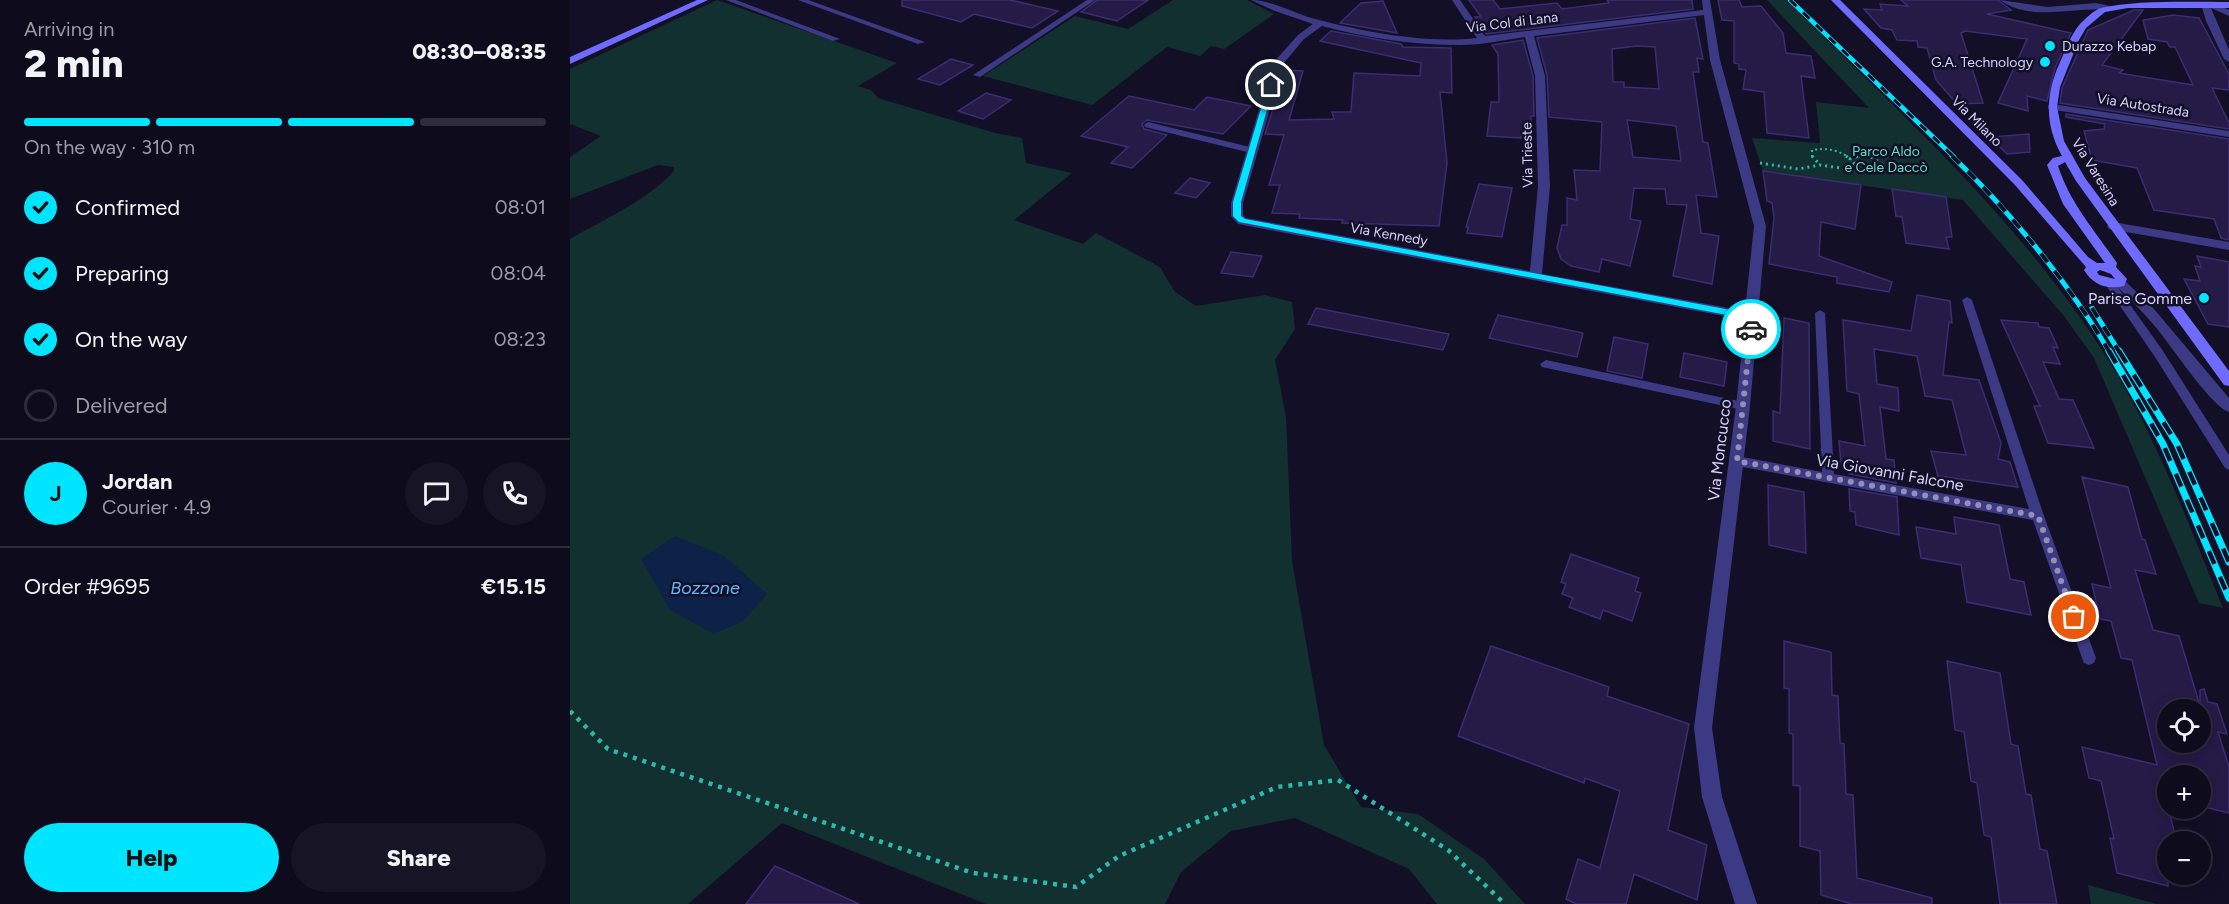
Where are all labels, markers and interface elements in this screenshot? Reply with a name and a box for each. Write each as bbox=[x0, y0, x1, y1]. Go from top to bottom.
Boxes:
street label: Via Col di Lana bbox=[1465, 8, 1559, 37]
text: Arriving in bbox=[24, 17, 114, 41]
text: 08:30–08:35 bbox=[412, 38, 546, 65]
place label: Durazzo Kebap bbox=[2062, 38, 2156, 55]
marker: Durazzo Kebap bbox=[2043, 39, 2057, 53]
text: 2 min bbox=[24, 40, 124, 87]
place label: G.A. Technology bbox=[1931, 54, 2034, 71]
marker: G.A. Technology bbox=[2038, 55, 2052, 69]
pin bbox=[1245, 59, 1296, 110]
icon: home bbox=[1254, 68, 1287, 101]
street label: Via Autostrada bbox=[2096, 90, 2190, 121]
street label: Via Milano bbox=[1948, 92, 2006, 150]
street label: Via Trieste bbox=[1518, 122, 1537, 188]
text: On the way · 310 m bbox=[24, 135, 195, 159]
street label: Via Varesina bbox=[2068, 135, 2123, 209]
park label: Parco Aldo e Cele Daccò bbox=[1844, 143, 1928, 176]
icon: check bbox=[24, 191, 57, 224]
text: Confirmed bbox=[75, 194, 180, 221]
text: 08:01 bbox=[495, 195, 546, 219]
street label: Via Kennedy bbox=[1349, 219, 1430, 250]
icon: check bbox=[24, 257, 57, 290]
text: Preparing bbox=[75, 260, 169, 287]
text: 08:04 bbox=[491, 261, 546, 285]
place label: Parise Gomme bbox=[2088, 289, 2192, 308]
marker: Parise Gomme bbox=[2197, 291, 2211, 305]
courier bbox=[1721, 299, 1781, 359]
icon: car bbox=[1735, 313, 1768, 346]
icon: check bbox=[24, 323, 57, 356]
text: On the way bbox=[75, 326, 187, 353]
text: 08:23 bbox=[494, 327, 546, 351]
text: Delivered bbox=[75, 392, 168, 419]
street label: Via Moncucco bbox=[1704, 398, 1735, 502]
street label: Via Giovanni Falcone bbox=[1815, 450, 1965, 495]
button: chat bbox=[405, 462, 468, 525]
button: phone bbox=[483, 462, 546, 525]
text: Jordan bbox=[102, 468, 173, 495]
text: J bbox=[49, 480, 62, 507]
text: Courier · 4.9 bbox=[102, 495, 211, 519]
text: Order #9695 bbox=[24, 573, 150, 600]
text: €15.15 bbox=[481, 573, 546, 600]
water label: Bozzone bbox=[670, 577, 740, 599]
pin bbox=[2048, 591, 2099, 642]
icon: bag bbox=[2057, 600, 2090, 633]
map controls bbox=[2157, 699, 2211, 885]
button: locate bbox=[2157, 699, 2211, 753]
button: + bbox=[2157, 765, 2211, 819]
button: Help bbox=[24, 823, 279, 892]
button: Share bbox=[291, 823, 546, 892]
button: − bbox=[2157, 831, 2211, 885]

